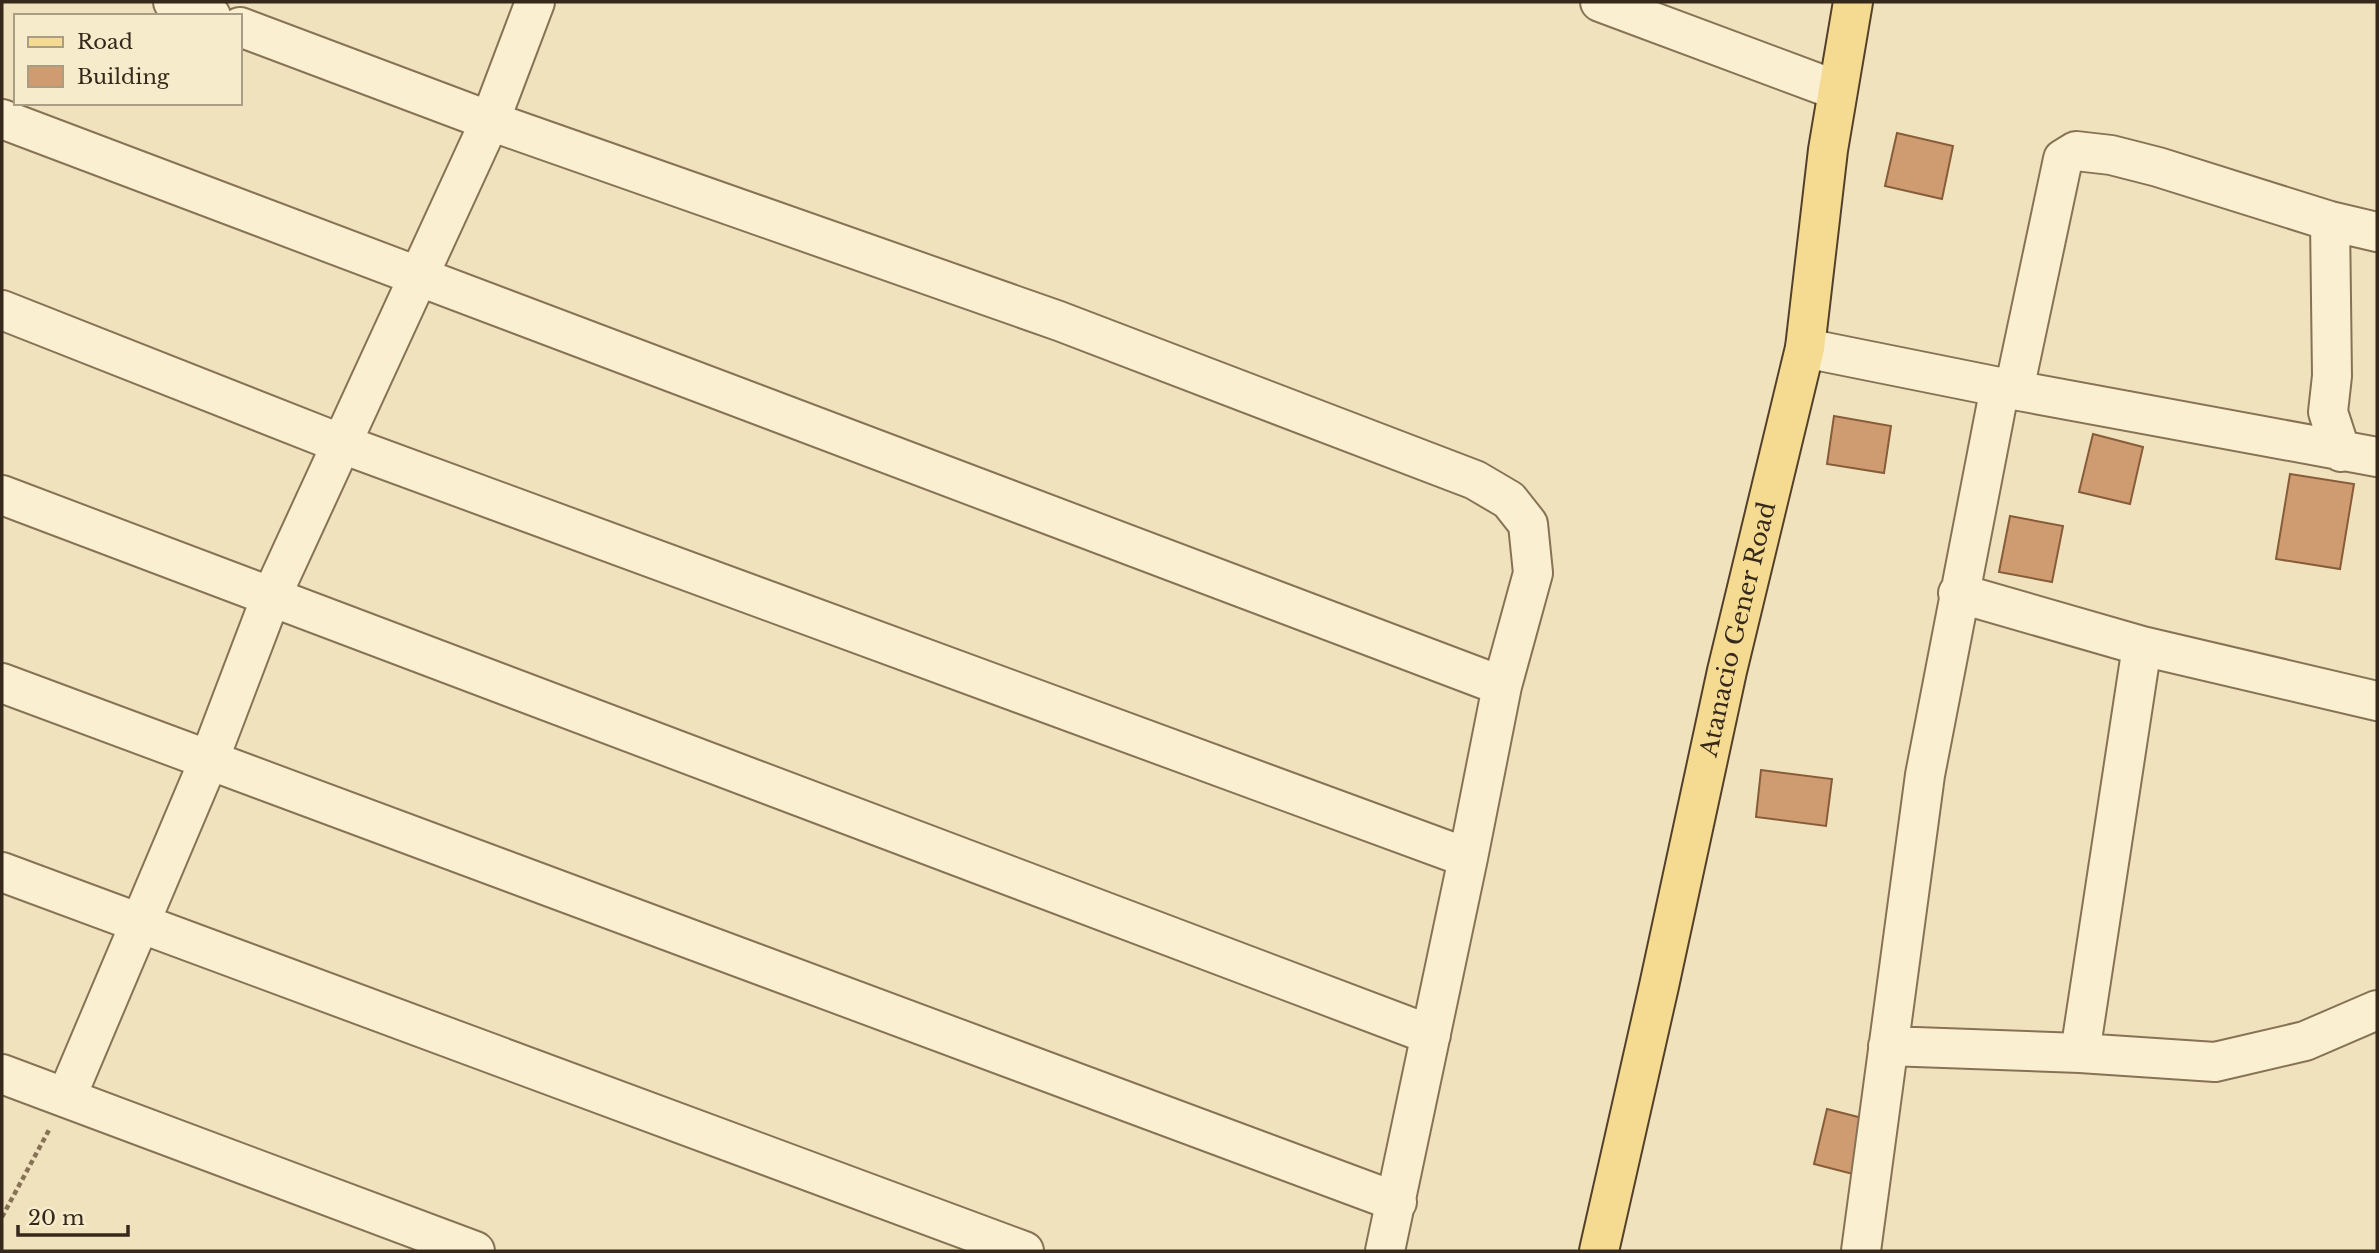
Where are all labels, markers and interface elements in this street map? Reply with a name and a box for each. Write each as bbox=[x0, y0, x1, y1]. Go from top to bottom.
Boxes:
legend bbox=[14, 14, 242, 105]
text: Road bbox=[77, 29, 133, 55]
text: Building bbox=[77, 64, 170, 90]
street label: Atanacio Gener Road bbox=[1694, 499, 1781, 760]
scale bar bbox=[18, 1194, 128, 1238]
text: 20 m bbox=[28, 1205, 85, 1231]

